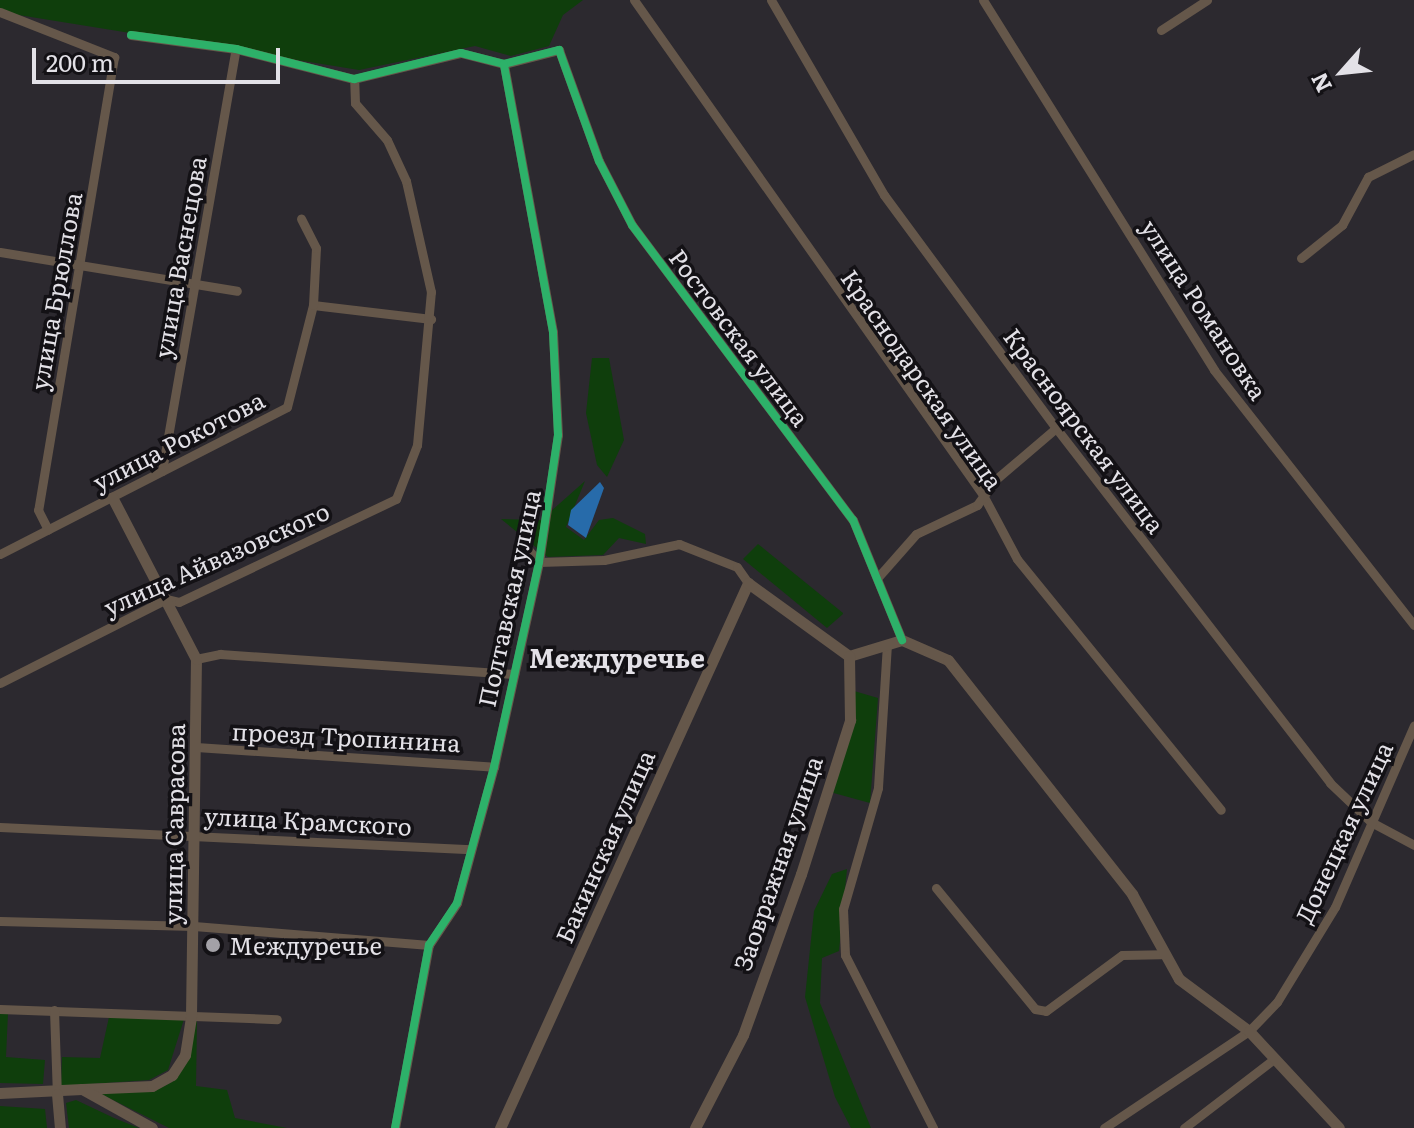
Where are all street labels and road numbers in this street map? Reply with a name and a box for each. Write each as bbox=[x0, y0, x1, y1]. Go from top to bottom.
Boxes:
street label: улица Васнецова bbox=[147, 154, 211, 360]
street label: улица Брюллова bbox=[23, 190, 87, 392]
street label: улица Романовка bbox=[1136, 213, 1274, 405]
street label: Ростовская улица bbox=[664, 243, 816, 431]
street label: Краснодарская улица bbox=[836, 264, 1010, 494]
street label: Красноярская улица bbox=[999, 322, 1171, 538]
street label: улица Рокотова bbox=[87, 384, 269, 496]
street label: Полтавская улица bbox=[471, 487, 545, 709]
street label: улица Айвазовского bbox=[99, 495, 333, 621]
street label: проезд Тропинина bbox=[231, 716, 461, 756]
street label: улица Саврасова bbox=[157, 723, 189, 925]
street label: Донецкая улица bbox=[1288, 737, 1398, 927]
street label: Бакинская улица bbox=[549, 745, 659, 947]
street label: Заовражная улица bbox=[727, 752, 827, 974]
street label: улица Крамского bbox=[204, 800, 412, 840]

